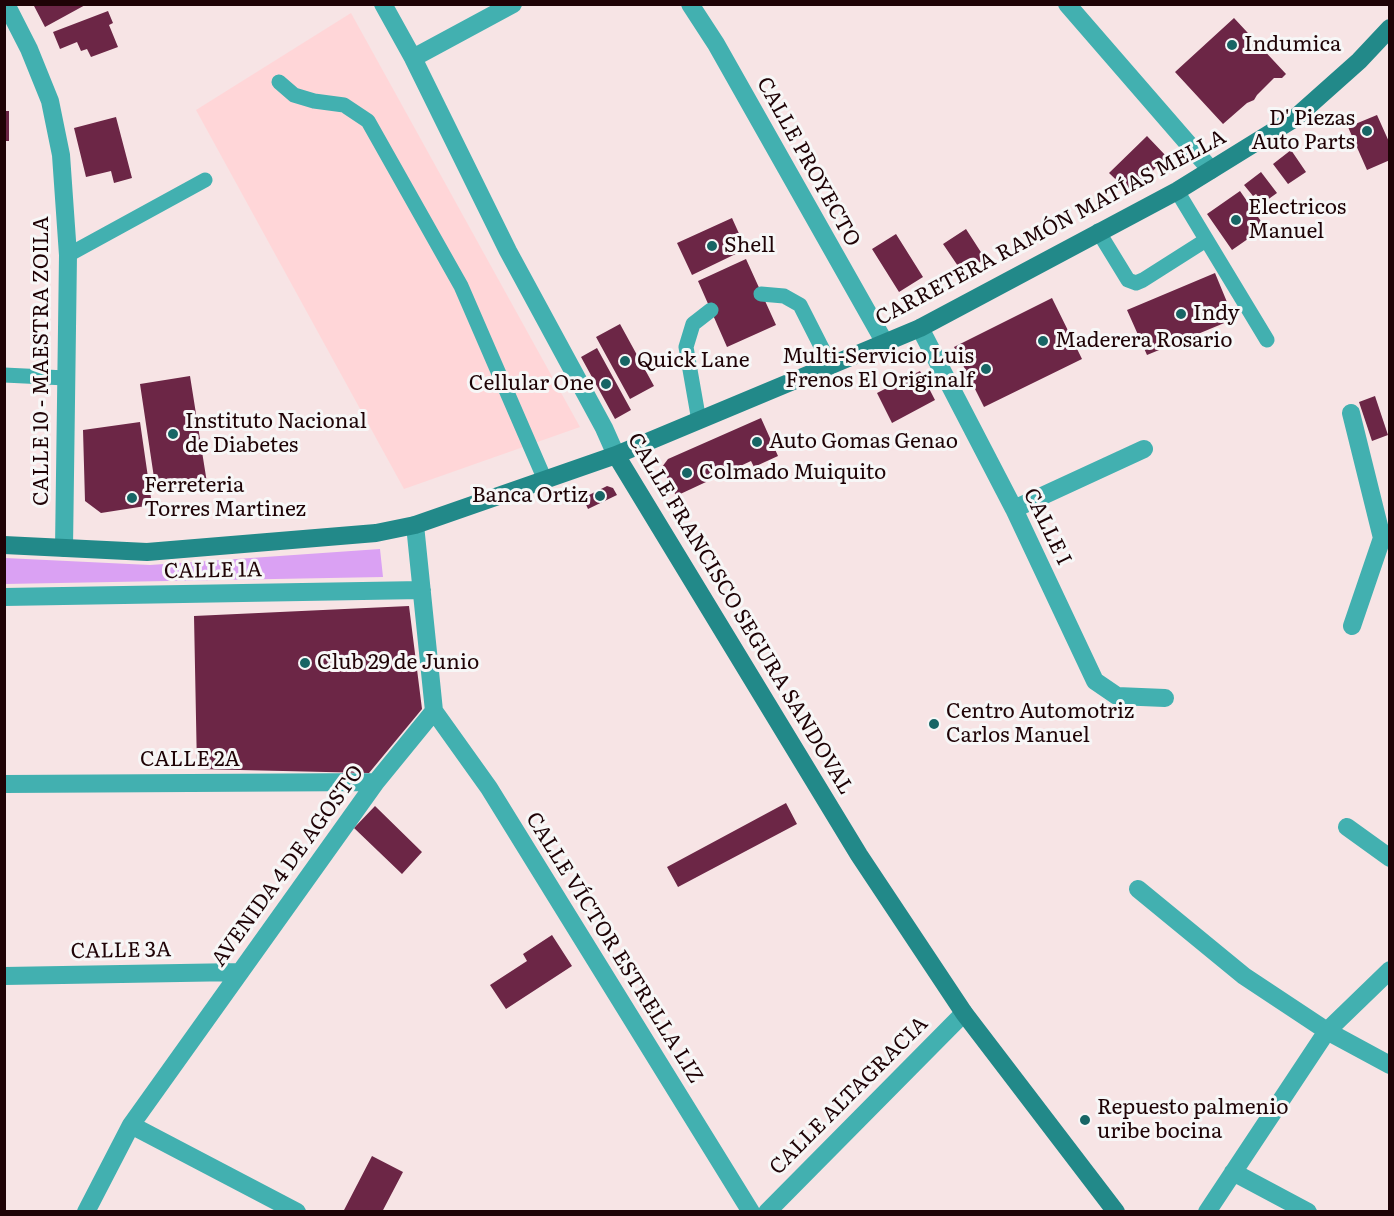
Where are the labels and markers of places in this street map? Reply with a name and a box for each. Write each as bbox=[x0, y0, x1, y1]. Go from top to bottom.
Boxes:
place label: Indumica bbox=[1244, 32, 1341, 58]
marker: Indumica bbox=[1225, 38, 1239, 52]
place label: D' Piezas Auto Parts bbox=[1252, 106, 1355, 156]
marker: D' Piezas Auto Parts bbox=[1360, 124, 1374, 138]
place label: Electricos Manuel bbox=[1248, 195, 1346, 245]
marker: Electricos Manuel bbox=[1229, 213, 1243, 227]
place label: Shell bbox=[724, 233, 775, 259]
marker: Shell bbox=[705, 239, 719, 253]
place label: Indy bbox=[1193, 301, 1240, 327]
marker: Indy bbox=[1174, 307, 1188, 321]
place label: Maderera Rosario bbox=[1055, 328, 1232, 354]
marker: Maderera Rosario bbox=[1036, 334, 1050, 348]
place label: Multi-Servicio Luis Frenos El Originalf bbox=[782, 344, 974, 394]
place label: Quick Lane bbox=[637, 348, 750, 374]
marker: Quick Lane bbox=[618, 354, 632, 368]
marker: Multi-Servicio Luis Frenos El Originalf bbox=[979, 362, 993, 376]
place label: Cellular One bbox=[469, 371, 594, 397]
marker: Cellular One bbox=[599, 377, 613, 391]
place label: Instituto Nacional de Diabetes bbox=[185, 409, 367, 459]
marker: Instituto Nacional de Diabetes bbox=[166, 427, 180, 441]
place label: Auto Gomas Genao bbox=[769, 429, 958, 455]
marker: Auto Gomas Genao bbox=[750, 435, 764, 449]
place label: Colmado Muiquito bbox=[699, 460, 886, 486]
marker: Colmado Muiquito bbox=[680, 466, 694, 480]
place label: Ferreteria Torres Martinez bbox=[144, 473, 306, 523]
place label: Banca Ortiz bbox=[472, 483, 588, 509]
marker: Banca Ortiz bbox=[593, 489, 607, 503]
marker: Ferreteria Torres Martinez bbox=[125, 491, 139, 505]
place label: Club 29 de Junio bbox=[317, 650, 479, 676]
marker: Club 29 de Junio bbox=[298, 656, 312, 670]
place label: Centro Automotriz Carlos Manuel bbox=[946, 699, 1134, 749]
marker: Centro Automotriz Carlos Manuel bbox=[927, 717, 941, 731]
place label: Repuesto palmenio uribe bocina bbox=[1097, 1095, 1289, 1145]
marker: Repuesto palmenio uribe bocina bbox=[1078, 1113, 1092, 1127]

